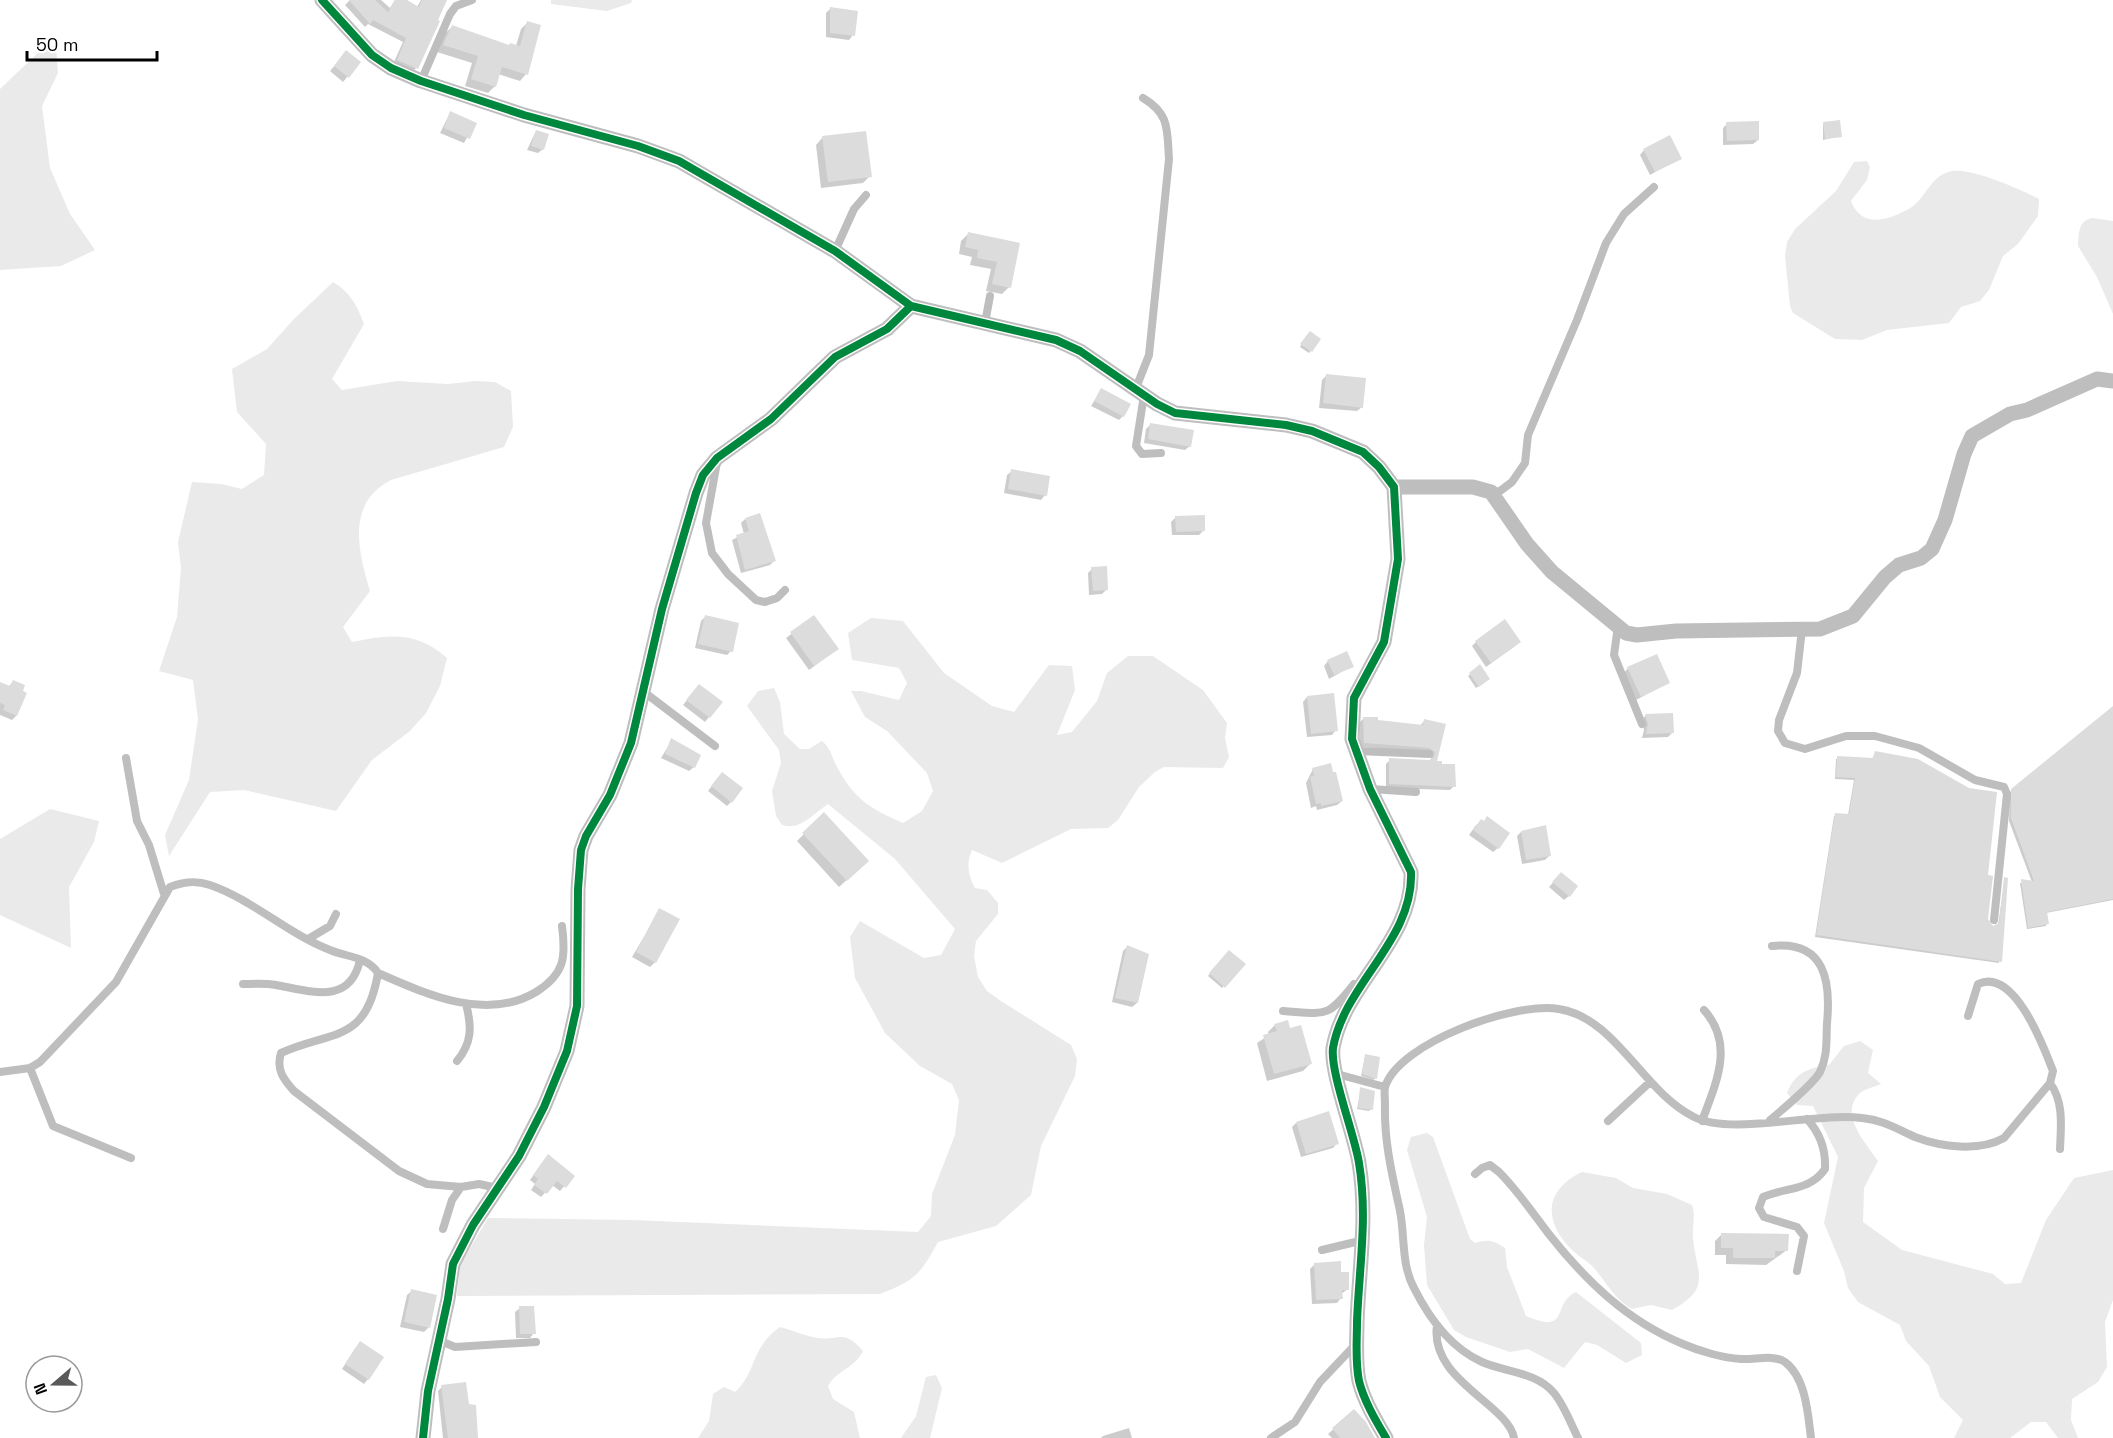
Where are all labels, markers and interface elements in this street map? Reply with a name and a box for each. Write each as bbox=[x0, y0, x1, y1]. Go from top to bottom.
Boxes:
scale bar bbox=[27, 24, 158, 62]
text: 50 m bbox=[36, 33, 78, 56]
north arrow bbox=[24, 1354, 84, 1414]
text: N bbox=[29, 1380, 52, 1398]

